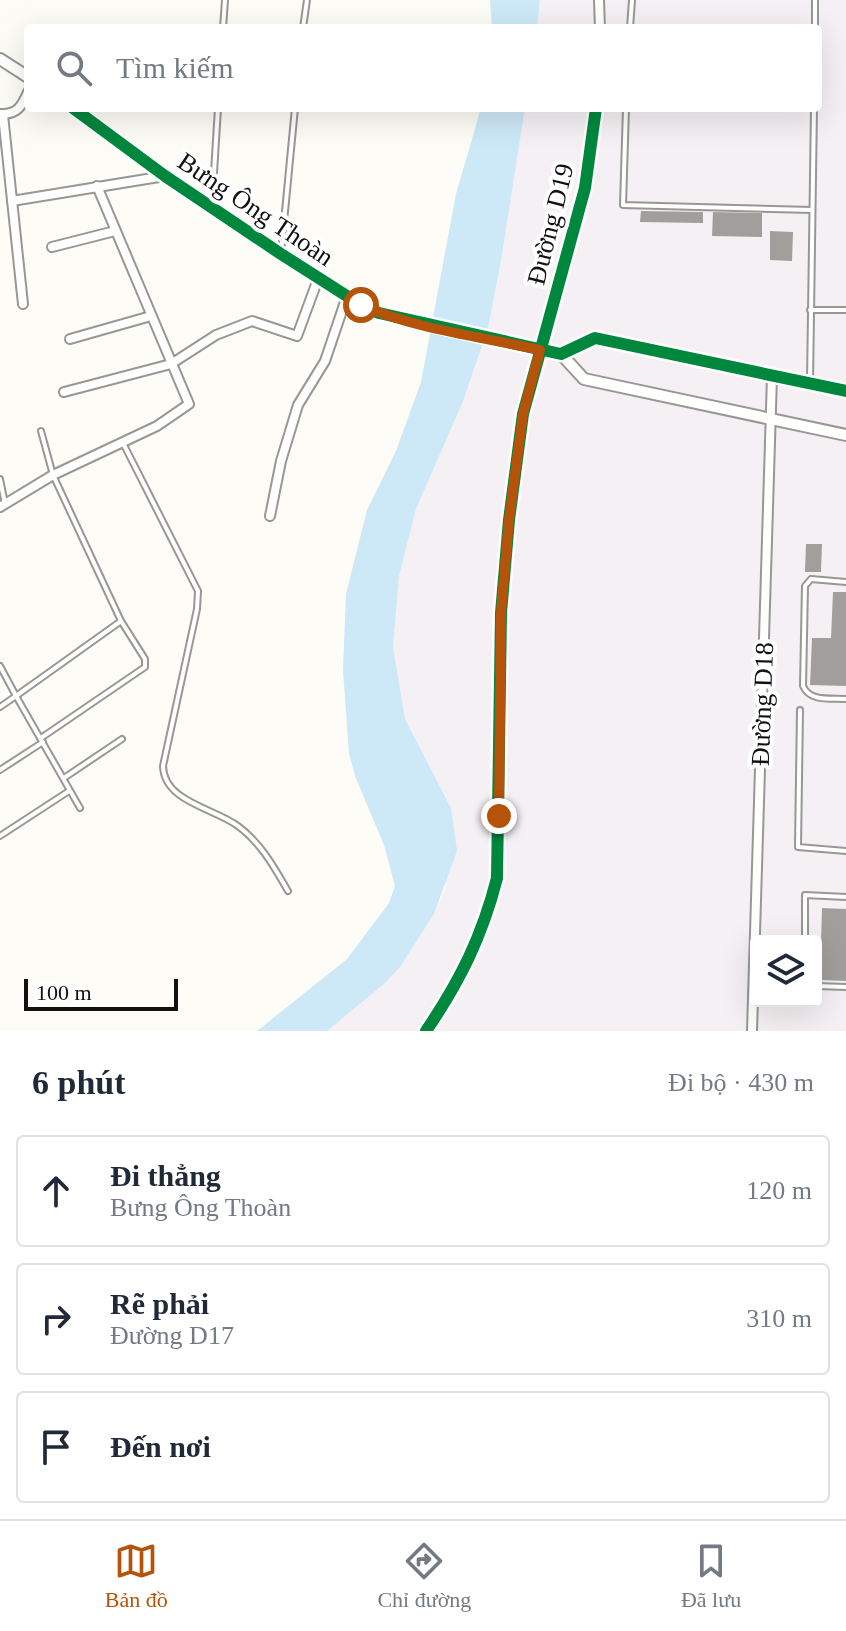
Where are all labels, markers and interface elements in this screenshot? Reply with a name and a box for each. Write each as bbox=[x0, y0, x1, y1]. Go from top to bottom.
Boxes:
search box bbox=[24, 24, 822, 112]
icon: search bbox=[52, 46, 96, 90]
text: Tìm kiếm bbox=[116, 51, 233, 84]
street label: Bưng Ông Thoàn bbox=[173, 147, 339, 272]
street label: Đường D19 bbox=[521, 161, 580, 288]
route start bbox=[343, 287, 379, 323]
street label: Đường D18 bbox=[746, 642, 779, 766]
route end bbox=[481, 798, 517, 834]
map controls bbox=[750, 935, 822, 1007]
button: layers bbox=[750, 935, 822, 1007]
scale bar bbox=[24, 975, 178, 1011]
text: 100 m bbox=[36, 980, 92, 1005]
text: 6 phút bbox=[32, 1064, 126, 1101]
text: Đi bộ · 430 m bbox=[668, 1068, 814, 1097]
text: Đi thẳng bbox=[110, 1159, 221, 1192]
icon: ahead bbox=[34, 1169, 78, 1213]
text: 120 m bbox=[746, 1176, 812, 1205]
text: Bưng Ông Thoàn bbox=[110, 1193, 291, 1222]
text: Rẽ phải bbox=[110, 1287, 209, 1320]
icon: right bbox=[34, 1297, 78, 1341]
text: 310 m bbox=[746, 1304, 812, 1333]
text: Đường D17 bbox=[110, 1321, 234, 1350]
icon: arrive bbox=[34, 1425, 78, 1469]
text: Đến nơi bbox=[110, 1430, 211, 1463]
tab: Bản đồ bbox=[105, 1539, 168, 1613]
tab: Chỉ đường bbox=[377, 1539, 471, 1613]
tab: Đã lưu bbox=[681, 1539, 741, 1613]

